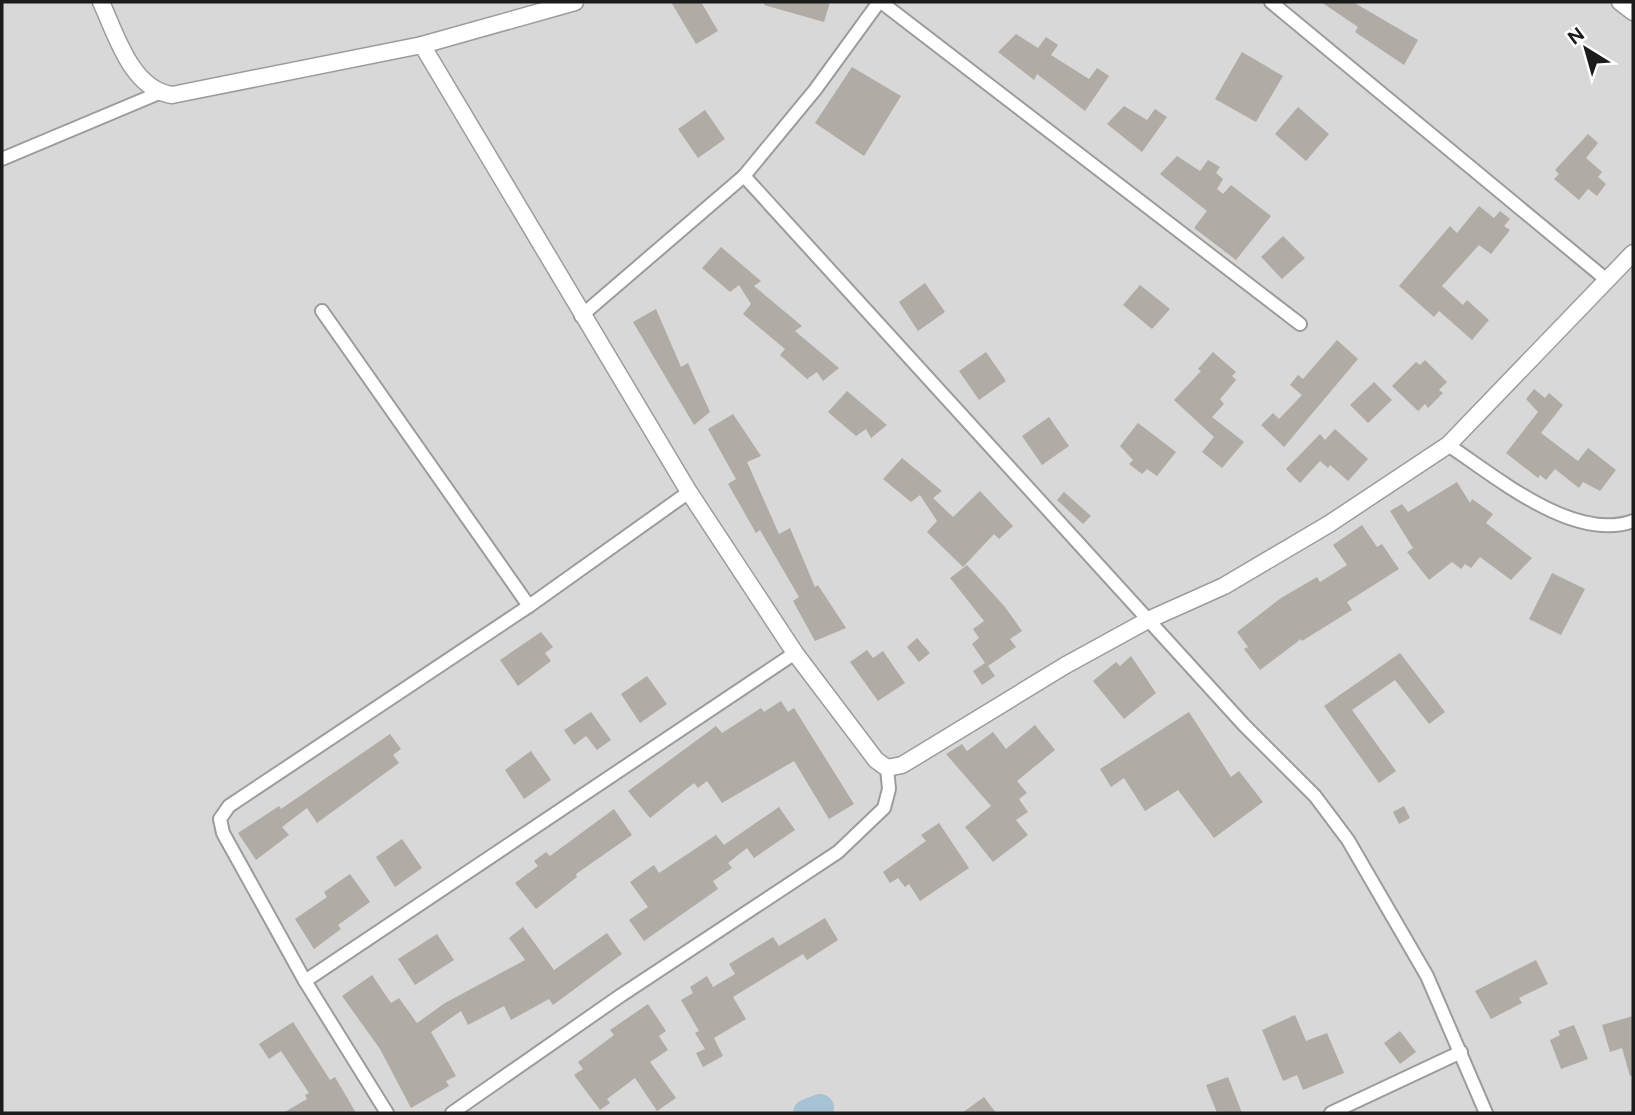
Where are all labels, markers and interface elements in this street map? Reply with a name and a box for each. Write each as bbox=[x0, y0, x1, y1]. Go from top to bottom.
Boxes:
north arrow bbox=[1551, 14, 1621, 84]
text: N bbox=[1563, 22, 1589, 49]

